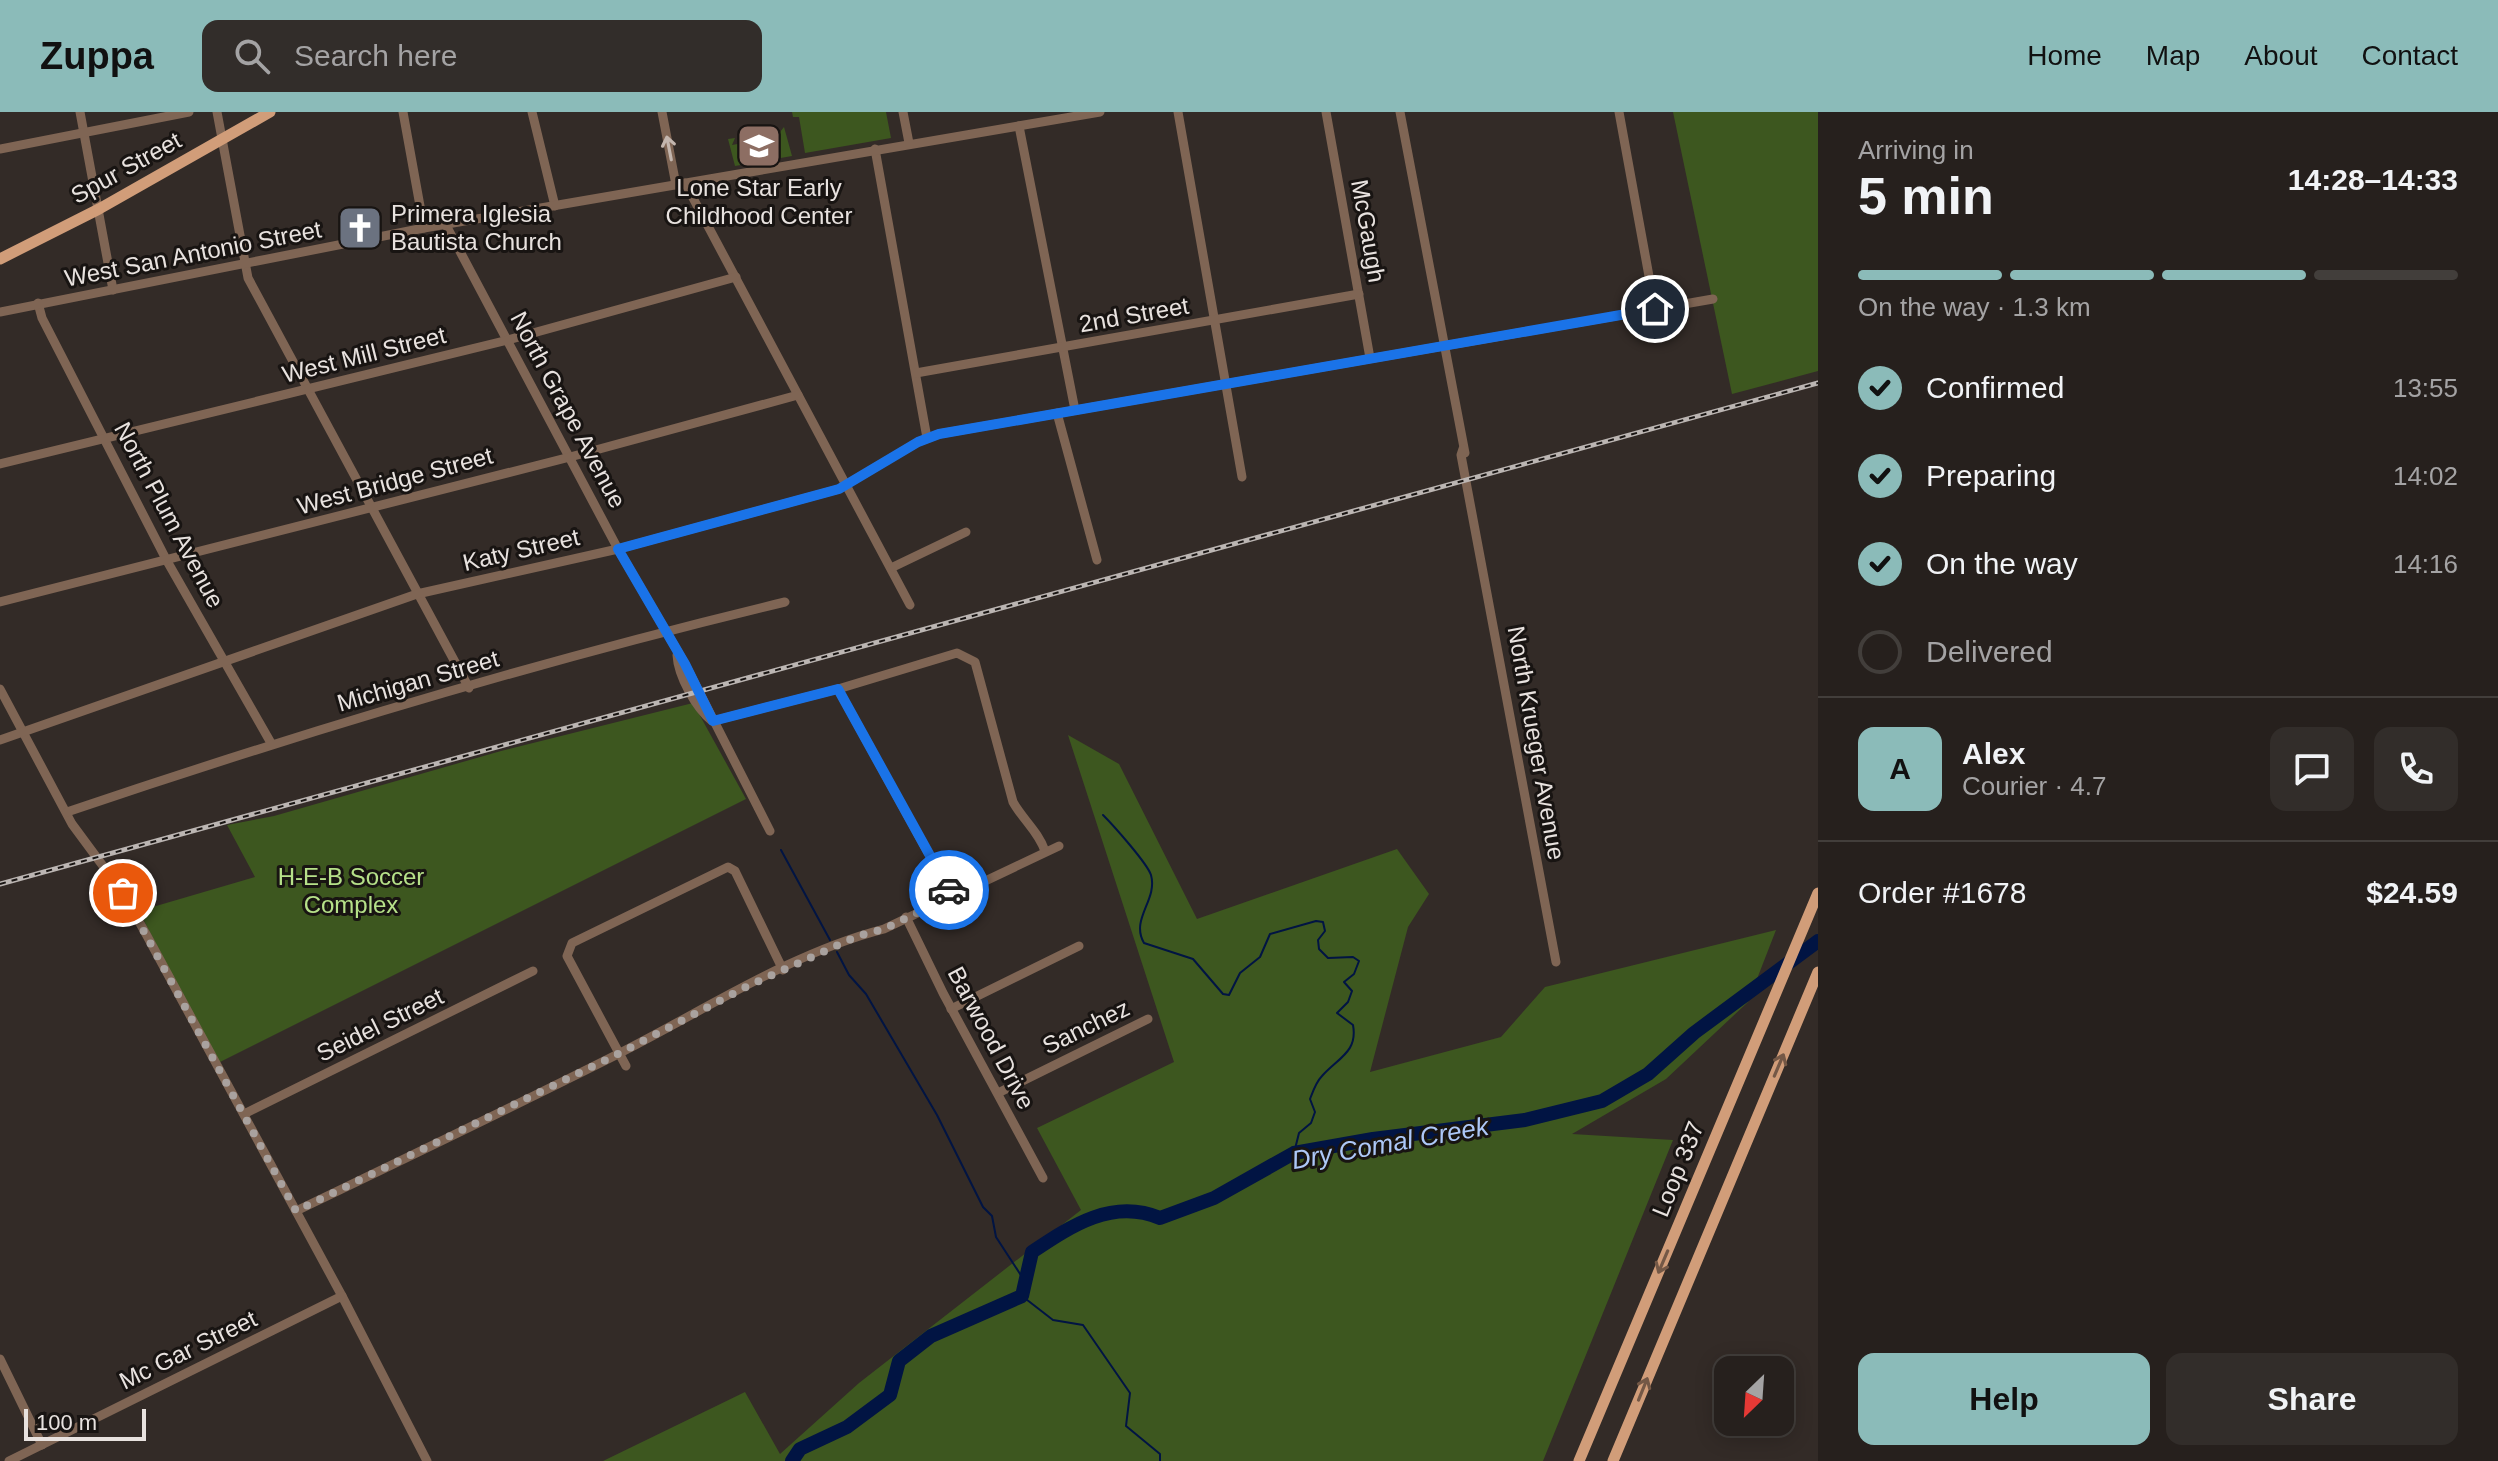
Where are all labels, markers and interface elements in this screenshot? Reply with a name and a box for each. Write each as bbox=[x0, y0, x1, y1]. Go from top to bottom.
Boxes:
search box bbox=[202, 20, 762, 92]
icon: search bbox=[230, 34, 274, 78]
text: Zuppa bbox=[40, 35, 154, 77]
text: Search here bbox=[294, 39, 457, 72]
text: Home bbox=[2027, 40, 2102, 71]
text: Map bbox=[2146, 40, 2200, 71]
text: About bbox=[2244, 40, 2318, 71]
text: Contact bbox=[2362, 40, 2458, 71]
school or university icon: Lone Star Early Childhood Center bbox=[735, 122, 783, 170]
street label: Spur Street bbox=[66, 126, 186, 209]
text: Arriving in bbox=[1858, 135, 1974, 165]
one-way arrow bbox=[660, 136, 675, 162]
text: 14:28–14:33 bbox=[2288, 163, 2458, 196]
text: 5 min bbox=[1858, 167, 1994, 225]
place label: Lone Star Early Childhood Center bbox=[666, 174, 852, 229]
street label: McGaugh bbox=[1346, 177, 1391, 284]
place label: Primera Iglesia Bautista Church bbox=[391, 200, 562, 255]
church icon: Primera Iglesia Bautista Church bbox=[336, 204, 384, 252]
street label: West San Antonio Street bbox=[62, 215, 324, 292]
pin bbox=[1621, 275, 1689, 343]
icon: home bbox=[1633, 287, 1677, 331]
street label: 2nd Street bbox=[1077, 292, 1191, 337]
text: On the way · 1.3 km bbox=[1858, 292, 2091, 322]
street label: North Grape Avenue bbox=[505, 307, 632, 513]
street label: West Mill Street bbox=[279, 321, 449, 388]
icon: check bbox=[1858, 366, 1902, 410]
text: Confirmed bbox=[1926, 371, 2064, 404]
text: 13:55 bbox=[2393, 373, 2458, 403]
street label: North Plum Avenue bbox=[109, 417, 230, 612]
street label: West Bridge Street bbox=[294, 441, 496, 520]
icon: check bbox=[1858, 454, 1902, 498]
text: Preparing bbox=[1926, 459, 2056, 492]
text: 14:02 bbox=[2393, 461, 2458, 491]
street label: Katy Street bbox=[460, 523, 582, 576]
icon: check bbox=[1858, 542, 1902, 586]
text: On the way bbox=[1926, 547, 2078, 580]
text: 14:16 bbox=[2393, 549, 2458, 579]
street label: North Krueger Avenue bbox=[1503, 624, 1570, 862]
text: Delivered bbox=[1926, 635, 2053, 668]
street label: Michigan Street bbox=[334, 644, 502, 716]
button: chat bbox=[2270, 727, 2354, 811]
button: phone bbox=[2374, 727, 2458, 811]
text: Alex bbox=[1962, 737, 2025, 770]
text: A bbox=[1889, 752, 1911, 785]
text: Courier · 4.7 bbox=[1962, 771, 2107, 801]
courier bbox=[909, 850, 989, 930]
pin bbox=[89, 859, 157, 927]
park label: H-E-B Soccer Complex bbox=[278, 863, 424, 918]
icon: car bbox=[927, 868, 971, 912]
icon: bag bbox=[101, 871, 145, 915]
text: Order #1678 bbox=[1858, 876, 2026, 909]
text: $24.59 bbox=[2366, 876, 2458, 909]
street label: Barwood Drive bbox=[943, 962, 1040, 1114]
street label: Seidel Street bbox=[312, 982, 448, 1067]
street label: Sanchez bbox=[1038, 994, 1134, 1059]
one-way arrow bbox=[1772, 1053, 1787, 1078]
water label: Dry Comal Creek bbox=[1289, 1111, 1493, 1175]
street label: Loop 337 bbox=[1646, 1117, 1709, 1220]
one-way arrow bbox=[1655, 1250, 1670, 1274]
street label: Mc Gar Street bbox=[115, 1305, 261, 1394]
button: Help bbox=[1858, 1353, 2150, 1445]
button: Share bbox=[2166, 1353, 2458, 1445]
north arrow bbox=[1714, 1356, 1794, 1436]
map controls bbox=[1714, 1356, 1794, 1436]
one-way arrow bbox=[1637, 1377, 1651, 1402]
scale bar bbox=[24, 1405, 146, 1441]
text: 100 m bbox=[36, 1410, 97, 1435]

